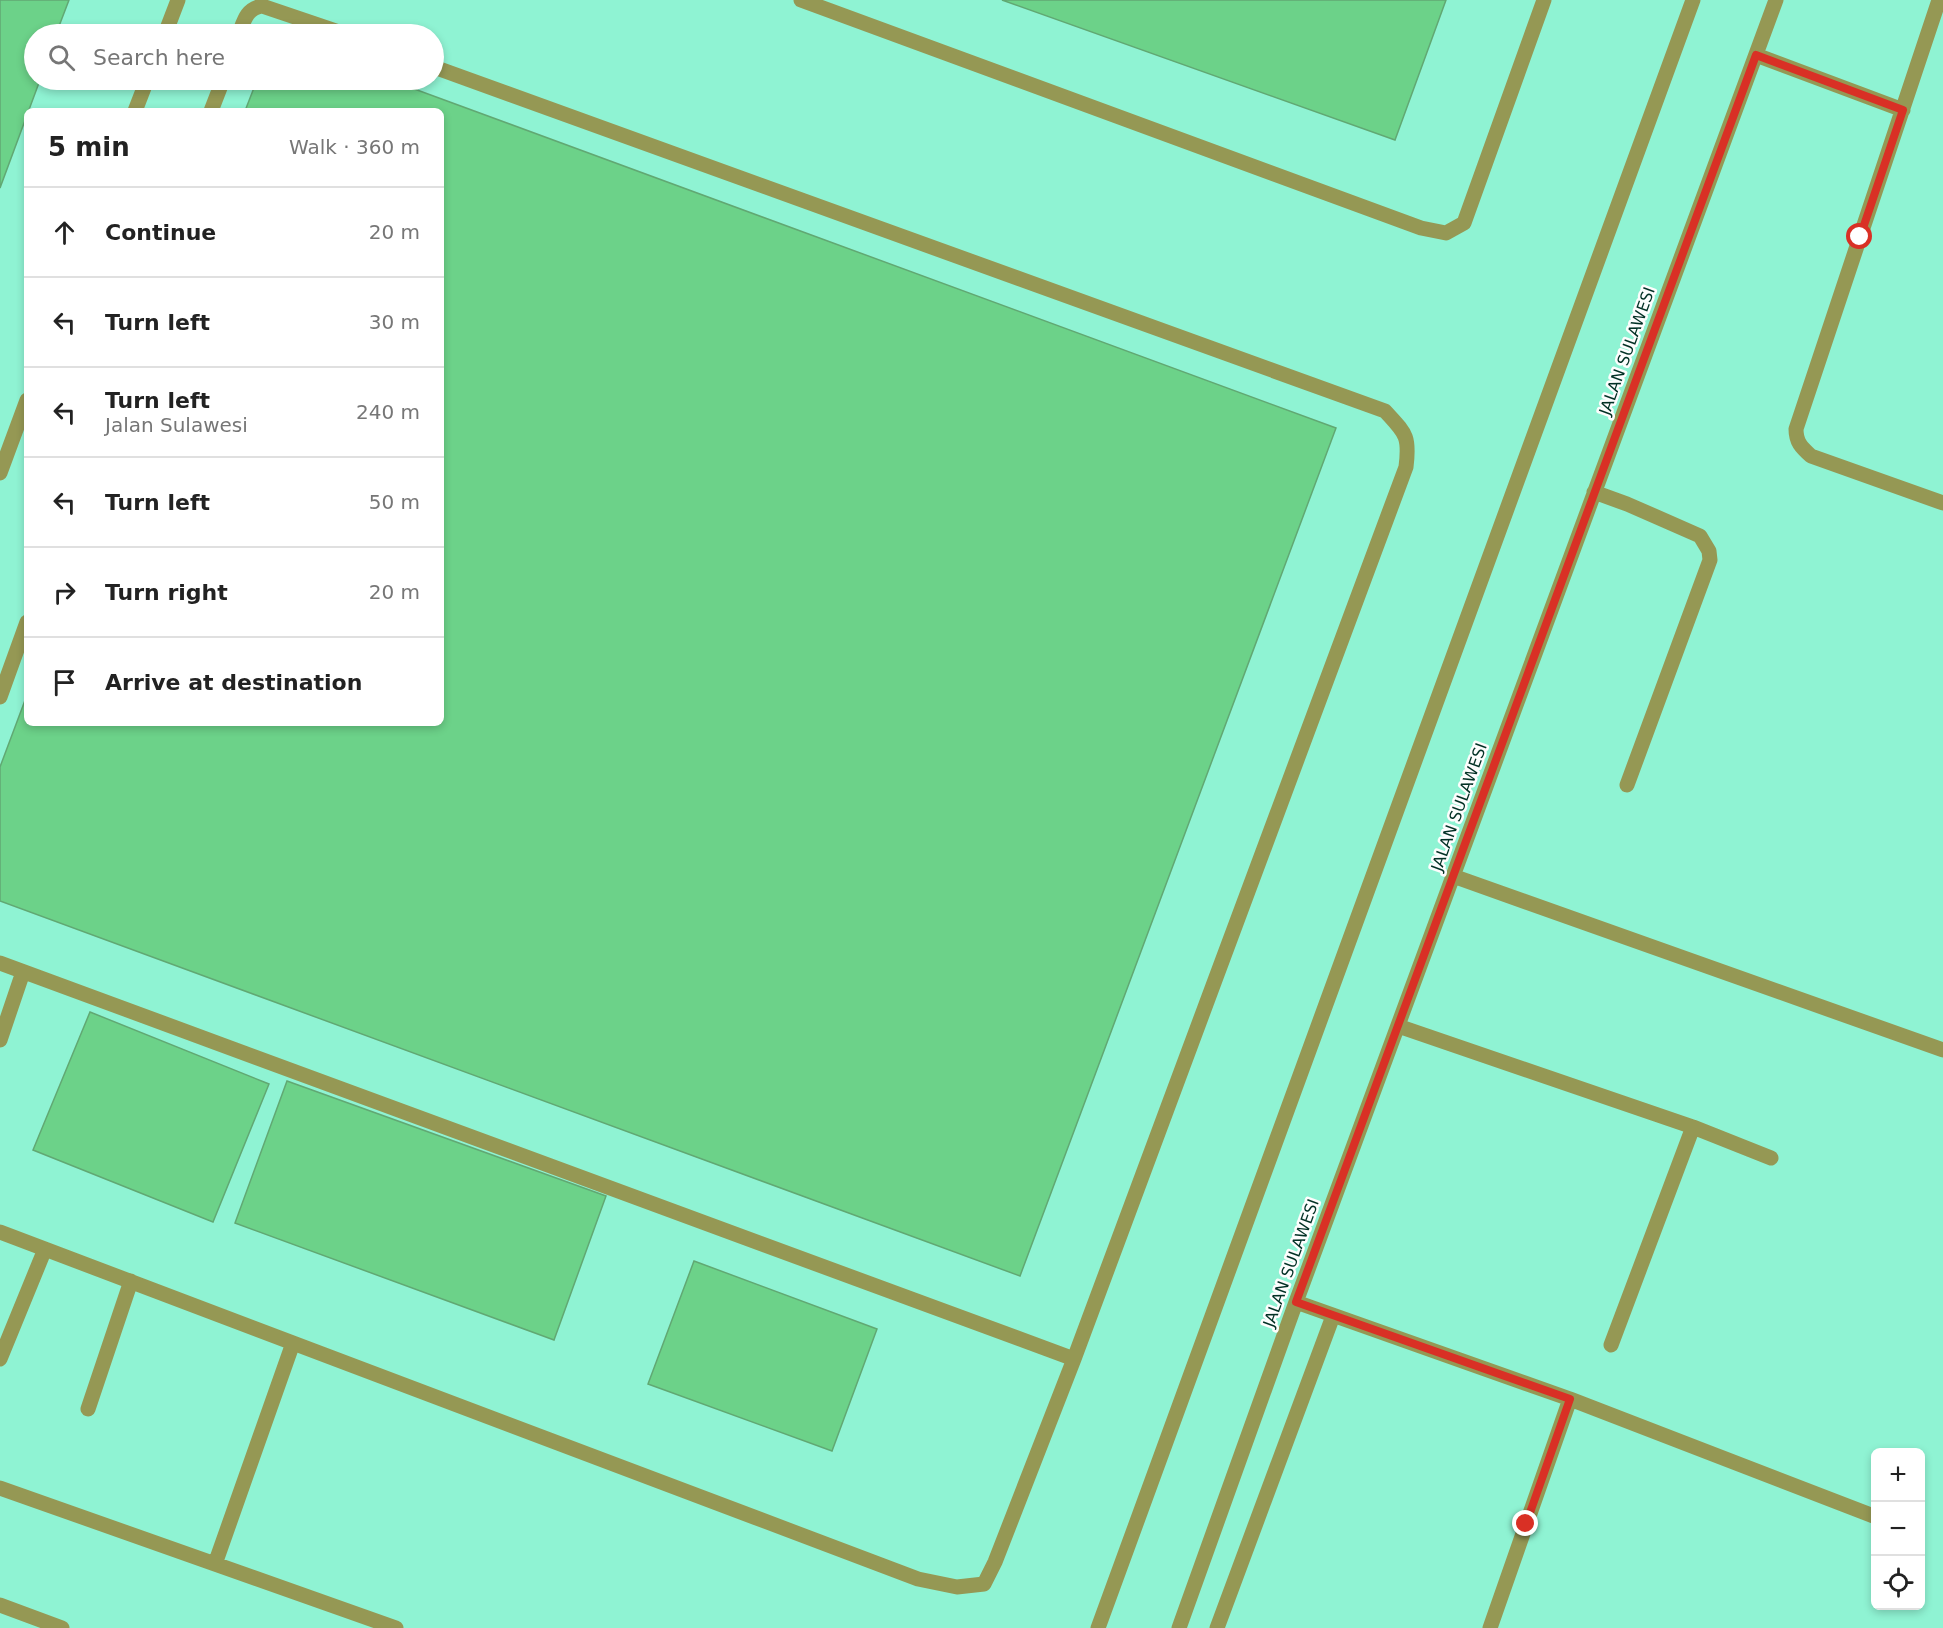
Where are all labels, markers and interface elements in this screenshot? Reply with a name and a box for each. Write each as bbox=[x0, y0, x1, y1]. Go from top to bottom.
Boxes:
search box bbox=[24, 24, 444, 90]
icon: search bbox=[45, 41, 78, 74]
text: Search here bbox=[93, 45, 225, 70]
text: 5 min bbox=[48, 132, 130, 162]
text: Walk · 360 m bbox=[289, 135, 420, 159]
icon: ahead bbox=[48, 216, 81, 249]
text: Continue bbox=[105, 220, 216, 245]
text: 20 m bbox=[369, 220, 420, 244]
route start bbox=[1846, 223, 1872, 249]
street label: JALAN SULAWESI bbox=[1595, 284, 1659, 418]
icon: left bbox=[48, 306, 81, 339]
text: Turn left bbox=[105, 310, 210, 335]
text: 30 m bbox=[369, 310, 420, 334]
text: Turn left bbox=[105, 388, 210, 413]
icon: left bbox=[48, 396, 81, 429]
text: 240 m bbox=[356, 400, 420, 424]
text: Jalan Sulawesi bbox=[105, 413, 248, 437]
icon: left bbox=[48, 486, 81, 519]
text: Turn left bbox=[105, 490, 210, 515]
text: 50 m bbox=[369, 490, 420, 514]
icon: right bbox=[48, 576, 81, 609]
text: Turn right bbox=[105, 580, 228, 605]
text: 20 m bbox=[369, 580, 420, 604]
icon: arrive bbox=[48, 666, 81, 699]
text: Arrive at destination bbox=[105, 670, 362, 695]
street label: JALAN SULAWESI bbox=[1427, 740, 1491, 874]
street label: JALAN SULAWESI bbox=[1259, 1196, 1323, 1330]
map controls bbox=[1871, 1448, 1925, 1610]
button: + bbox=[1871, 1448, 1925, 1502]
button: − bbox=[1871, 1502, 1925, 1556]
route end bbox=[1512, 1510, 1538, 1536]
button: locate bbox=[1871, 1556, 1925, 1610]

